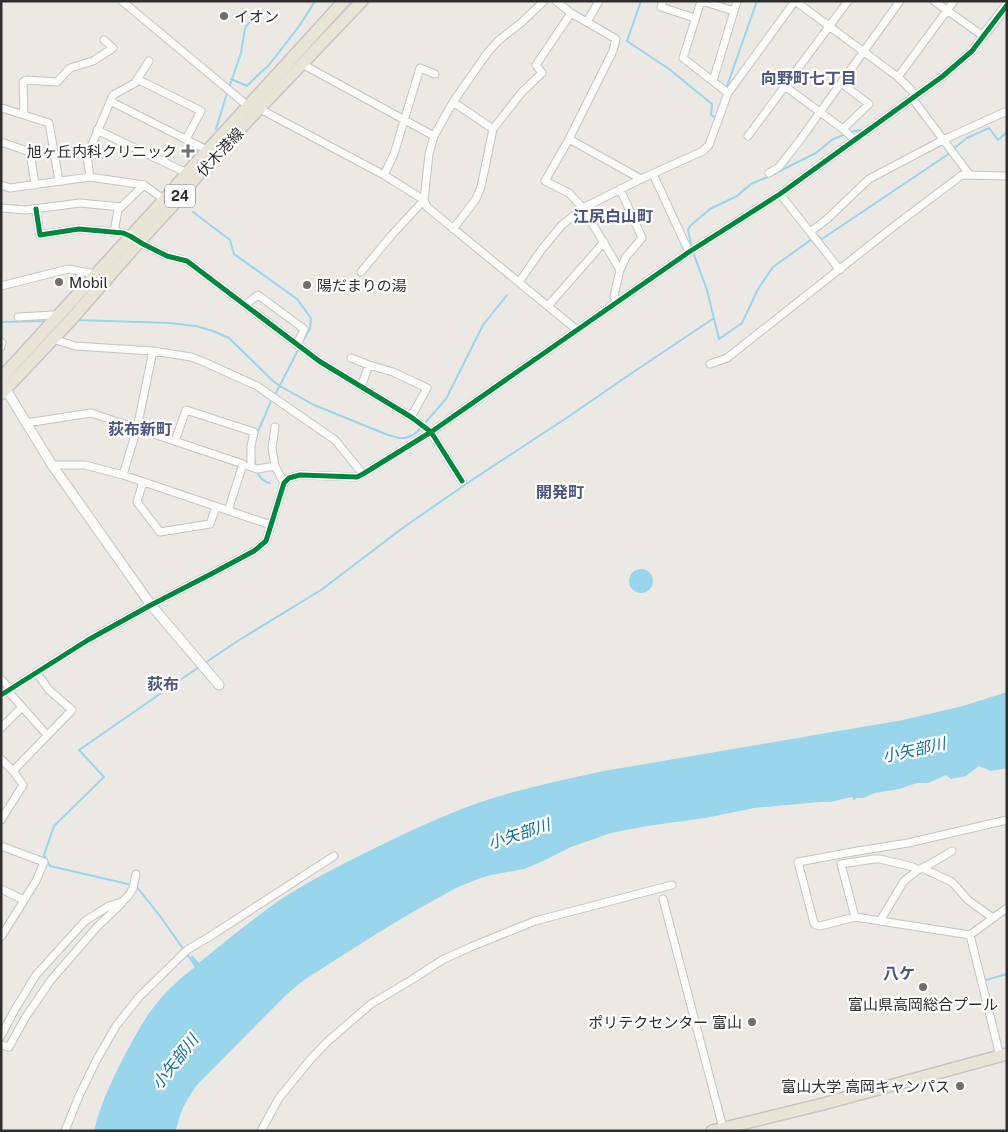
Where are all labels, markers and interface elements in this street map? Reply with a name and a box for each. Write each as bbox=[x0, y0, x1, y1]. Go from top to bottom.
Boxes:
place label: イオン bbox=[234, 8, 279, 25]
marker: イオン bbox=[218, 10, 230, 22]
district label: 向野町七丁目 bbox=[761, 69, 857, 88]
street label: 伏木港線 bbox=[193, 124, 247, 180]
place label: 旭ヶ丘内科クリニック bbox=[27, 143, 177, 160]
marker: 旭ヶ丘内科クリニック bbox=[181, 144, 195, 158]
road number: 24 bbox=[165, 185, 195, 208]
district label: 江尻白山町 bbox=[573, 207, 653, 226]
place label: Mobil bbox=[69, 274, 108, 291]
marker: Mobil bbox=[53, 276, 65, 288]
place label: 陽だまりの湯 bbox=[317, 277, 407, 294]
marker: 陽だまりの湯 bbox=[301, 279, 313, 291]
district label: 荻布新町 bbox=[108, 420, 172, 439]
district label: 開発町 bbox=[536, 483, 584, 502]
district label: 荻布 bbox=[147, 675, 179, 694]
water label: 小矢部川 bbox=[881, 734, 949, 766]
water label: 小矢部川 bbox=[486, 814, 554, 853]
district label: 八ケ bbox=[883, 964, 915, 983]
marker: 富山県高岡総合プール bbox=[917, 981, 929, 993]
place label: 富山県高岡総合プール bbox=[848, 996, 998, 1013]
place label: ポリテクセンター 富山 bbox=[588, 1014, 742, 1031]
marker: ポリテクセンター 富山 bbox=[746, 1016, 758, 1028]
water label: 小矢部川 bbox=[148, 1029, 203, 1093]
place label: 富山大学 高岡キャンパス bbox=[781, 1078, 950, 1095]
marker: 富山大学 高岡キャンパス bbox=[954, 1080, 966, 1092]

